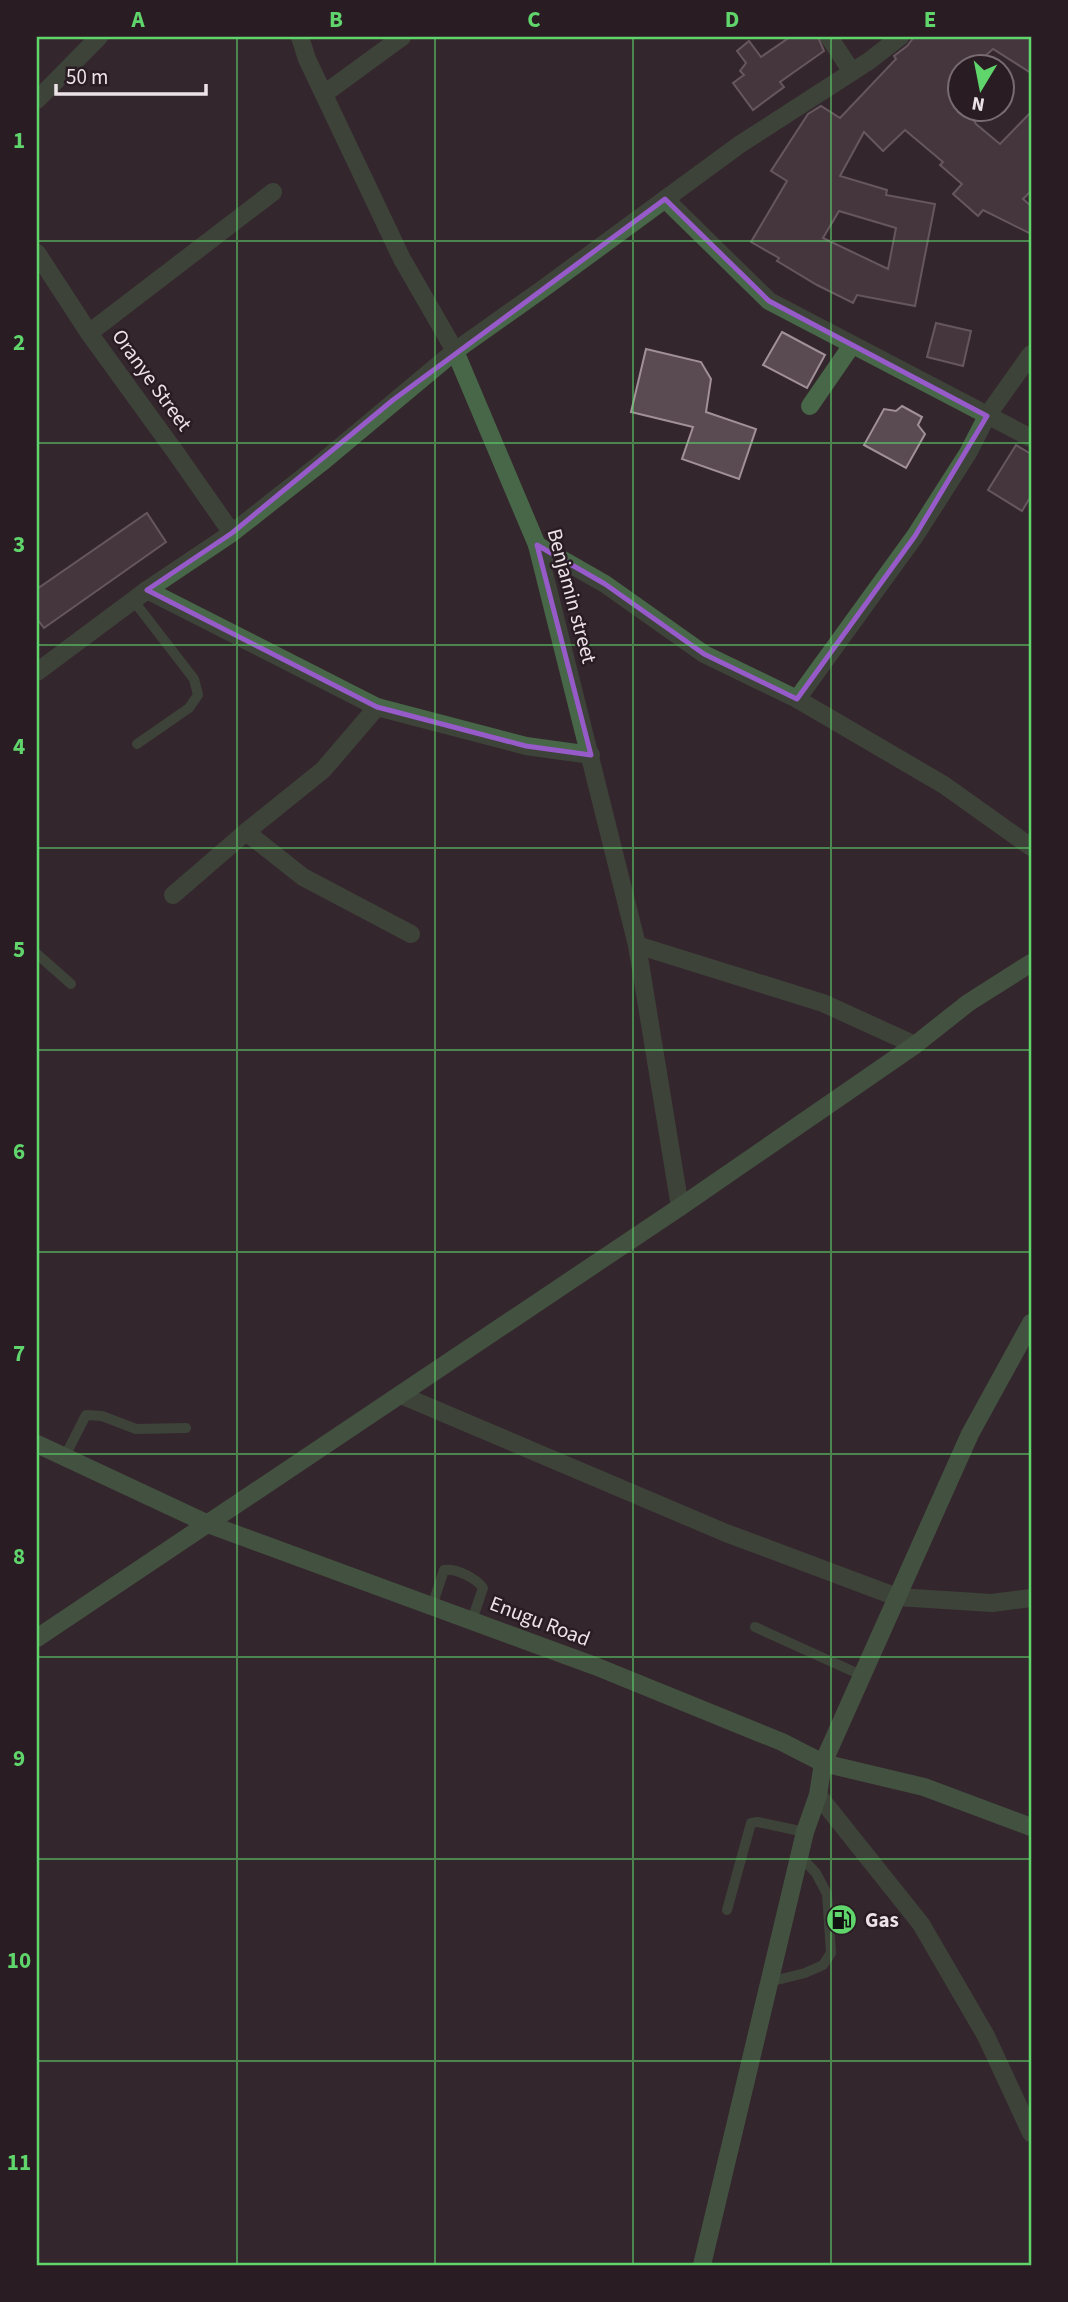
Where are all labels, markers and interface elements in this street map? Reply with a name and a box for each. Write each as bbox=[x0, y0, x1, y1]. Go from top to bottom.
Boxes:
text: A bbox=[130, 3, 145, 36]
text: B bbox=[329, 3, 343, 36]
text: C bbox=[527, 3, 541, 36]
text: D bbox=[725, 3, 739, 36]
text: E bbox=[924, 3, 936, 36]
scale bar bbox=[56, 52, 206, 96]
north arrow bbox=[946, 52, 1016, 122]
text: 50 m bbox=[66, 62, 108, 92]
text: N bbox=[970, 89, 987, 118]
text: 1 bbox=[13, 124, 25, 157]
street label: Oranye Street bbox=[105, 323, 199, 437]
text: 2 bbox=[13, 326, 25, 359]
street label: Benjamin street bbox=[540, 525, 604, 667]
text: 3 bbox=[13, 528, 25, 561]
text: 4 bbox=[13, 730, 25, 763]
text: 5 bbox=[13, 933, 25, 966]
text: 6 bbox=[13, 1135, 25, 1168]
text: 7 bbox=[13, 1337, 25, 1370]
text: 8 bbox=[13, 1540, 25, 1573]
street label: Enugu Road bbox=[485, 1588, 595, 1654]
text: 9 bbox=[13, 1742, 25, 1775]
fuel station icon: Gas bbox=[825, 1903, 859, 1937]
place label: Gas bbox=[865, 1905, 899, 1935]
text: 10 bbox=[7, 1944, 31, 1977]
text: 11 bbox=[7, 2146, 31, 2179]

